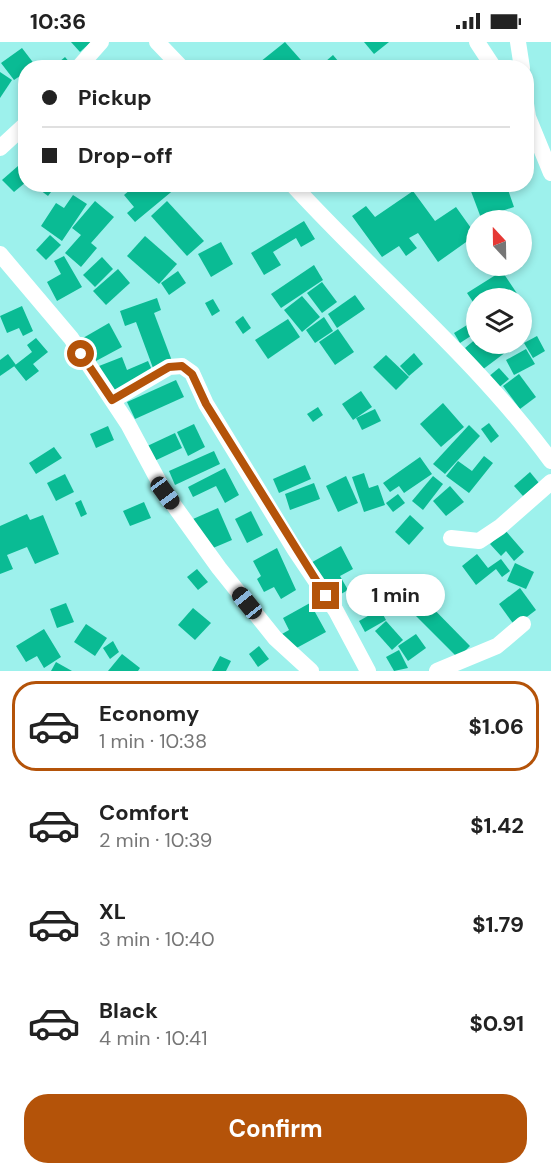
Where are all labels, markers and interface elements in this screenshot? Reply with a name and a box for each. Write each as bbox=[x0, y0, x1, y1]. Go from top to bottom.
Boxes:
text: 10:36 bbox=[30, 7, 86, 36]
text: Pickup bbox=[78, 83, 152, 112]
text: Drop-off bbox=[78, 141, 173, 170]
north arrow bbox=[466, 210, 532, 276]
map controls bbox=[466, 210, 532, 354]
button: layers bbox=[466, 288, 532, 354]
route start bbox=[67, 340, 94, 367]
car bbox=[147, 473, 183, 513]
callout: 1 min bbox=[347, 575, 446, 617]
route end bbox=[312, 582, 339, 609]
text: 1 min bbox=[371, 582, 420, 608]
car bbox=[229, 583, 265, 623]
icon: car bbox=[27, 699, 81, 753]
text: Economy bbox=[99, 699, 199, 728]
text: $1.06 bbox=[469, 712, 524, 741]
text: 1 min · 10:38 bbox=[99, 728, 207, 754]
icon: car bbox=[27, 798, 81, 852]
text: Comfort bbox=[99, 798, 189, 827]
text: $1.42 bbox=[470, 811, 524, 840]
text: 2 min · 10:39 bbox=[99, 827, 212, 853]
icon: car bbox=[27, 897, 81, 951]
text: XL bbox=[99, 897, 126, 926]
text: $1.79 bbox=[472, 910, 524, 939]
text: 3 min · 10:40 bbox=[99, 926, 215, 952]
icon: car bbox=[27, 996, 81, 1050]
text: Black bbox=[99, 996, 158, 1025]
text: $0.91 bbox=[469, 1009, 524, 1038]
text: 4 min · 10:41 bbox=[99, 1025, 208, 1051]
button: Confirm bbox=[24, 1094, 527, 1163]

